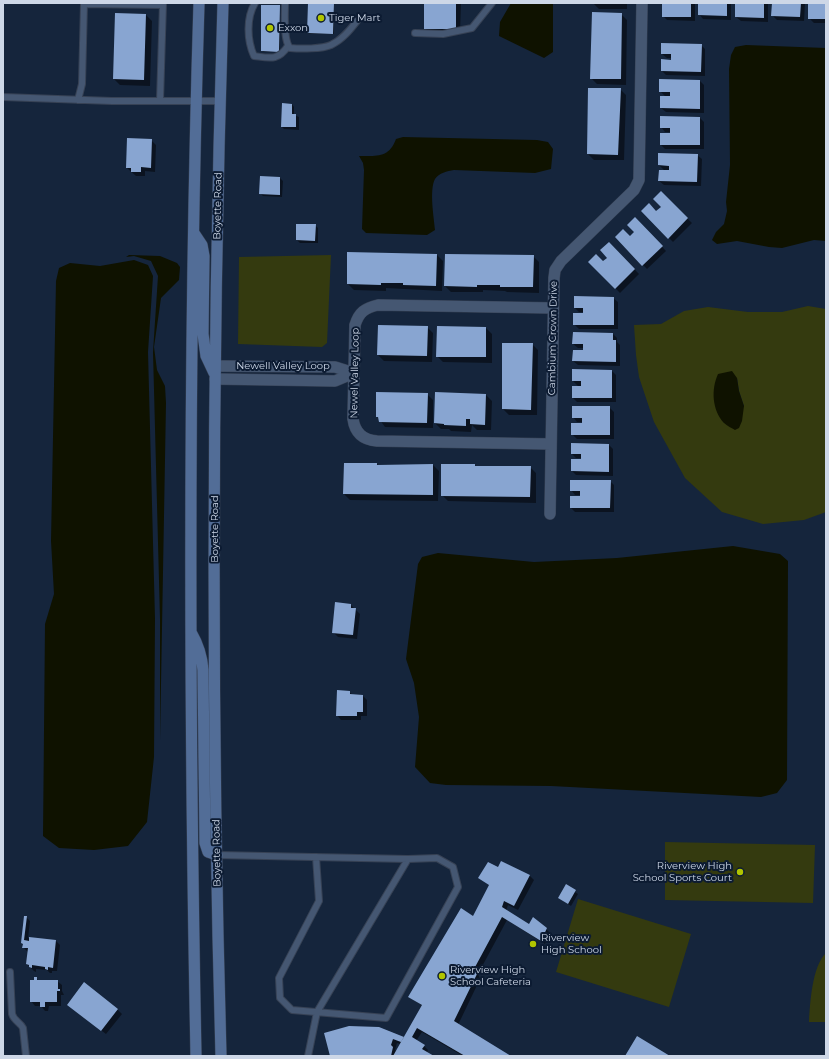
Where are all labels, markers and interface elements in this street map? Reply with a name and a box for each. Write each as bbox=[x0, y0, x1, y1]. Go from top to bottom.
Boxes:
place label: Tiger Mart bbox=[329, 12, 381, 24]
marker: Tiger Mart bbox=[316, 13, 326, 23]
place label: Exxon bbox=[278, 22, 308, 34]
marker: Exxon bbox=[265, 23, 275, 33]
street label: Boyette Road bbox=[211, 172, 225, 240]
street label: Cambium Crown Drive bbox=[546, 281, 560, 395]
street label: Newel Valley Loop bbox=[348, 327, 362, 419]
street label: Newell Valley Loop bbox=[236, 360, 330, 372]
street label: Boyette Road bbox=[209, 495, 221, 563]
street label: Boyette Road bbox=[210, 819, 224, 887]
place label: Riverview High School Sports Court bbox=[633, 860, 732, 884]
marker: Riverview High School Sports Court bbox=[735, 867, 745, 877]
place label: Riverview High School bbox=[541, 932, 602, 956]
marker: Riverview High School bbox=[528, 939, 538, 949]
place label: Riverview High School Cafeteria bbox=[450, 964, 531, 988]
marker: Riverview High School Cafeteria bbox=[437, 971, 447, 981]

